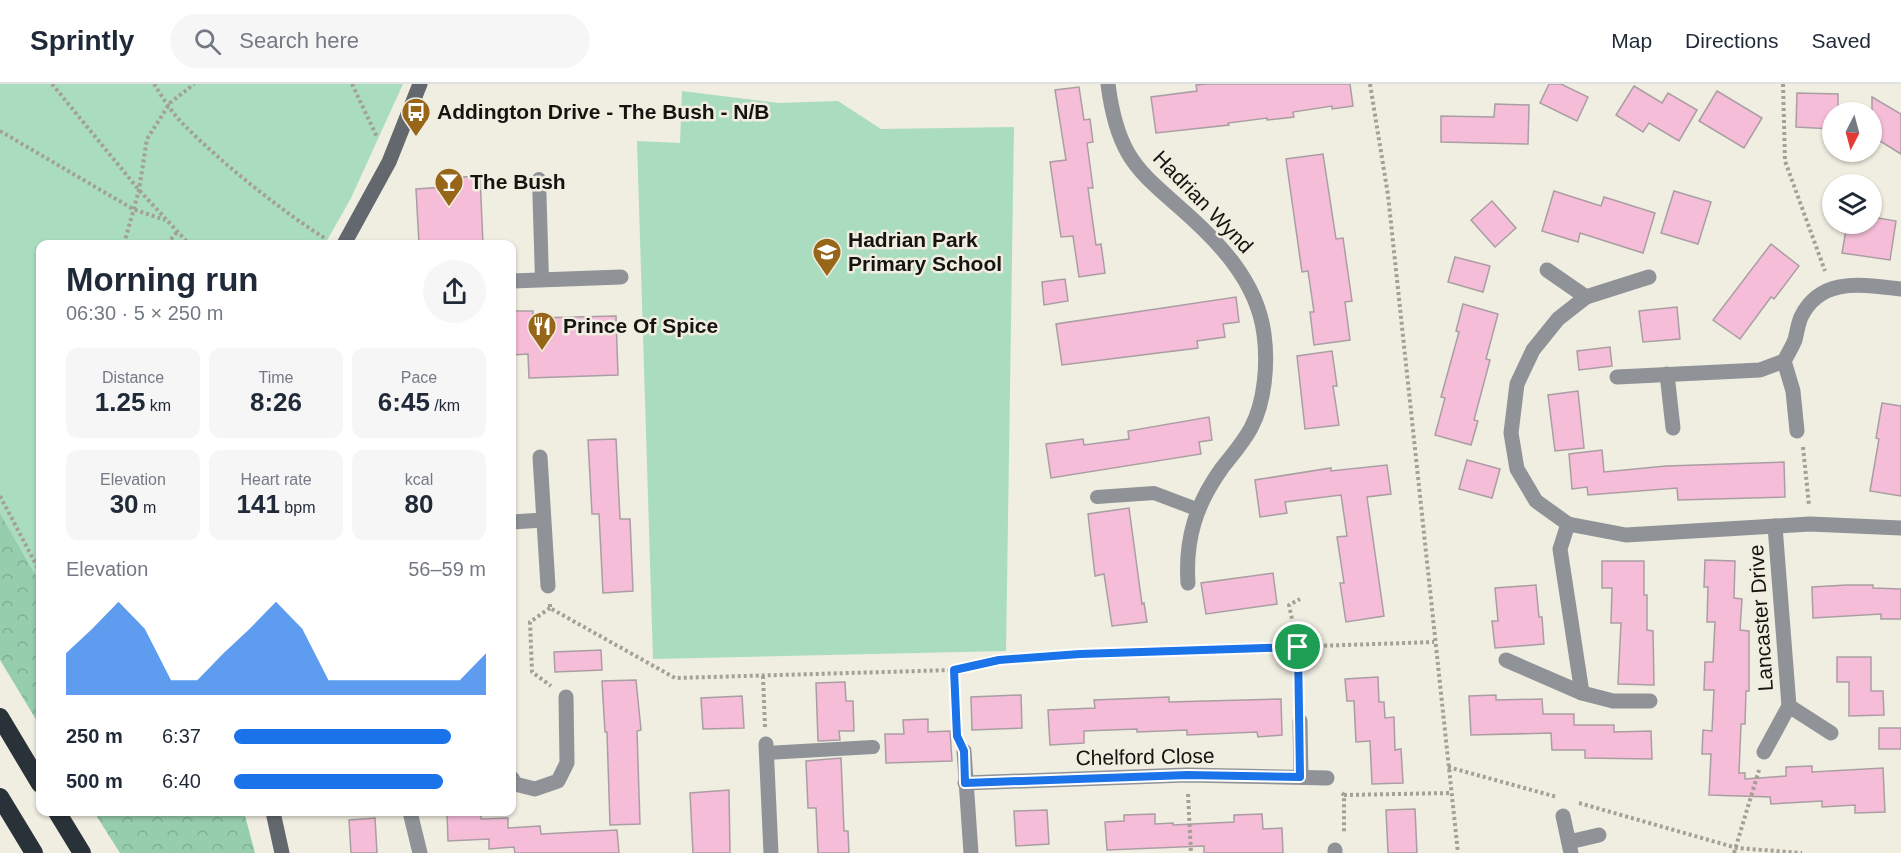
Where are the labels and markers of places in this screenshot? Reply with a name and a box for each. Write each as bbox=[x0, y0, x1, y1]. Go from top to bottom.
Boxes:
bus stop icon: Addington Drive - The Bush - N/B bbox=[400, 96, 432, 138]
place label: Addington Drive - The Bush - N/B bbox=[437, 100, 769, 123]
bar icon: The Bush bbox=[433, 166, 465, 208]
place label: The Bush bbox=[470, 170, 566, 193]
place label: Hadrian Park Primary School bbox=[848, 228, 1002, 275]
school or university icon: Hadrian Park Primary School bbox=[811, 236, 843, 278]
restaurant icon: Prince Of Spice bbox=[526, 310, 558, 352]
place label: Prince Of Spice bbox=[563, 314, 718, 337]
pin bbox=[1272, 621, 1323, 672]

